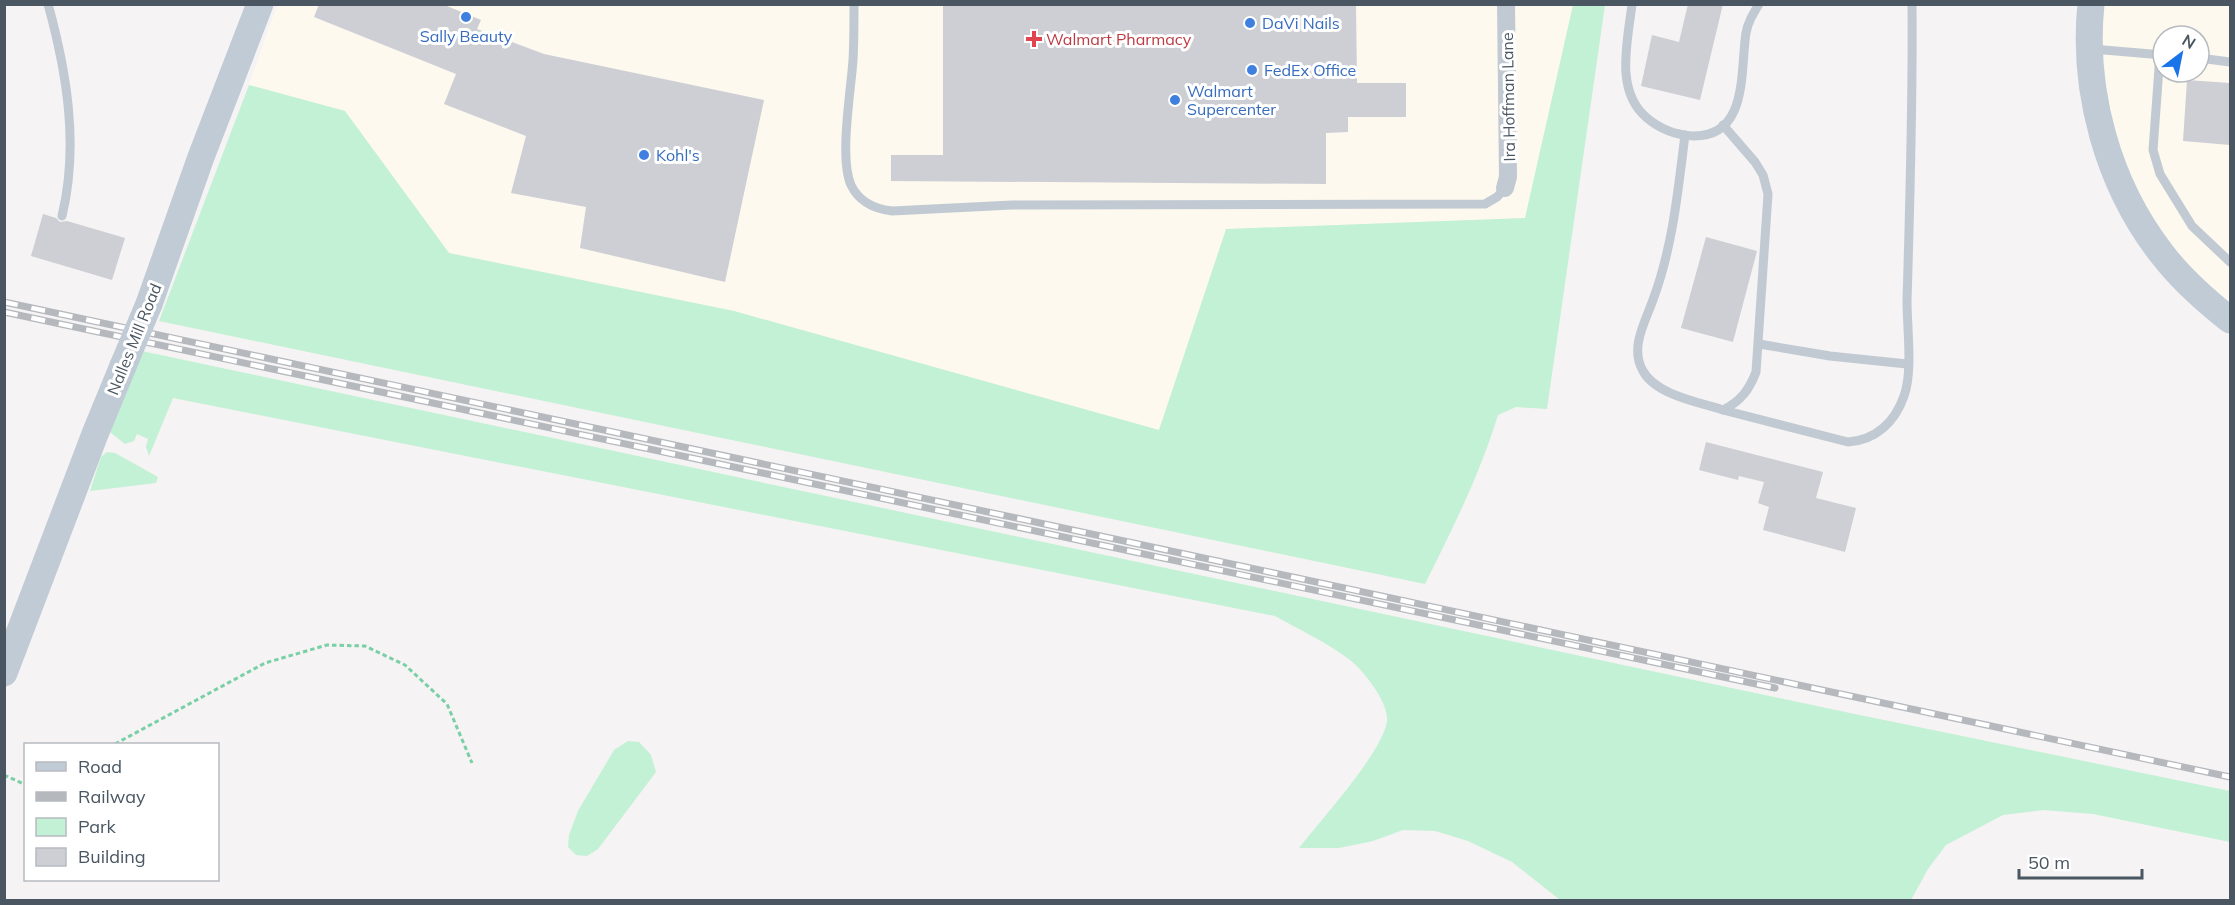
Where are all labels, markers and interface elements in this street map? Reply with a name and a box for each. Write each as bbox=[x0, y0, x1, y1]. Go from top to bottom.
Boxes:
marker: Sally Beauty bbox=[459, 10, 473, 24]
place label: DaVi Nails bbox=[1262, 13, 1340, 33]
marker: DaVi Nails bbox=[1243, 16, 1257, 30]
north arrow bbox=[2151, 24, 2211, 84]
place label: Sally Beauty bbox=[420, 26, 513, 46]
place label: Walmart Pharmacy bbox=[1046, 29, 1192, 49]
text: N bbox=[2179, 30, 2199, 53]
marker: Walmart Pharmacy bbox=[1027, 32, 1041, 46]
street label: Ira Hoffman Lane bbox=[1497, 32, 1519, 162]
place label: FedEx Office bbox=[1264, 60, 1356, 80]
marker: FedEx Office bbox=[1245, 63, 1259, 77]
place label: Walmart Supercenter bbox=[1187, 81, 1276, 119]
marker: Walmart Supercenter bbox=[1168, 93, 1182, 107]
place label: Kohl's bbox=[656, 145, 700, 165]
marker: Kohl's bbox=[637, 148, 651, 162]
street label: Nalles Mill Road bbox=[103, 280, 165, 398]
legend bbox=[24, 743, 219, 881]
text: Road bbox=[78, 755, 122, 778]
text: Railway bbox=[78, 785, 146, 808]
text: Park bbox=[78, 815, 117, 838]
scale bar bbox=[2019, 842, 2142, 880]
text: Building bbox=[78, 845, 146, 868]
text: 50 m bbox=[2028, 851, 2070, 874]

